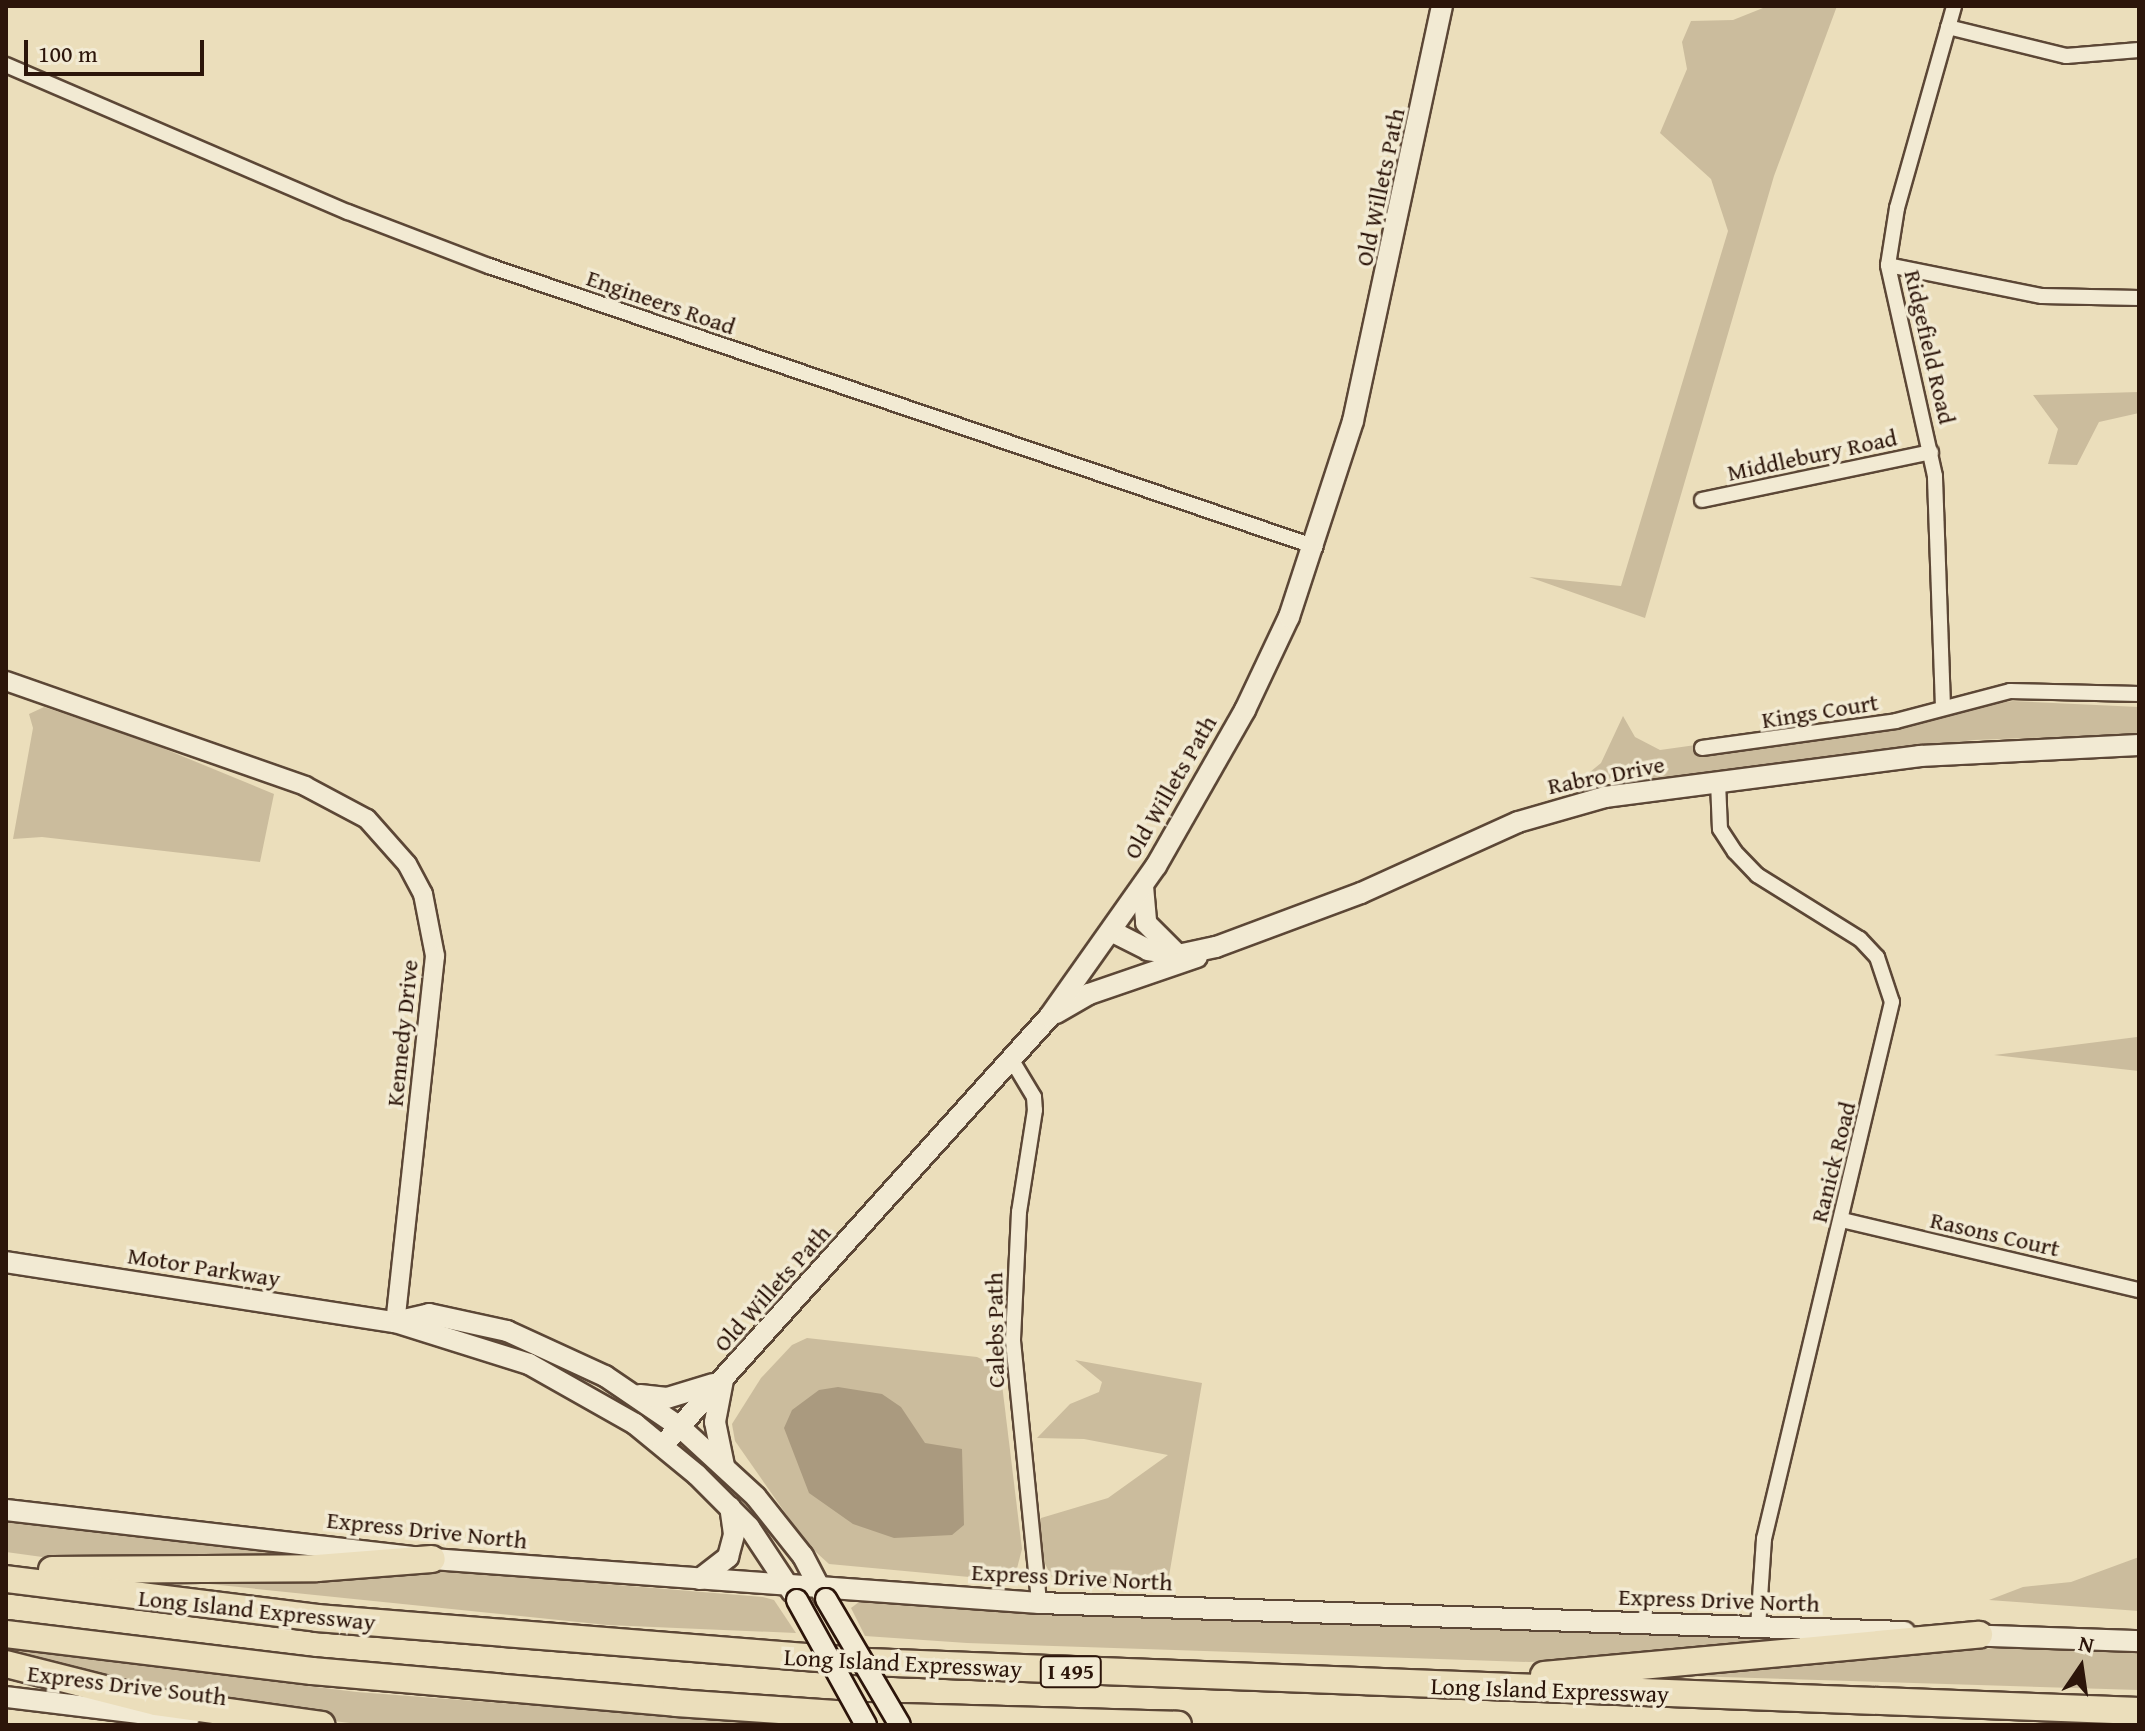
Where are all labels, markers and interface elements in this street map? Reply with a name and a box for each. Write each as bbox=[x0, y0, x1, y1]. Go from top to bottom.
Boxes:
scale bar bbox=[28, 24, 208, 74]
text: 100 m bbox=[38, 36, 98, 71]
street label: Old Willets Path bbox=[1349, 105, 1411, 269]
street label: Engineers Road bbox=[583, 263, 739, 341]
street label: Ridgefield Road bbox=[1898, 267, 1962, 427]
street label: Middlebury Road bbox=[1725, 423, 1899, 487]
street label: Kings Court bbox=[1760, 688, 1880, 734]
street label: Old Willets Path bbox=[1117, 710, 1223, 864]
street label: Rabro Drive bbox=[1545, 750, 1667, 800]
street label: Kennedy Drive bbox=[380, 958, 424, 1108]
street label: Ranick Road bbox=[1804, 1099, 1862, 1225]
street label: Rasons Court bbox=[1928, 1205, 2062, 1263]
street label: Old Willets Path bbox=[708, 1219, 836, 1357]
street label: Motor Parkway bbox=[126, 1241, 282, 1293]
street label: Calebs Path bbox=[980, 1272, 1010, 1388]
street label: Express Drive North bbox=[325, 1505, 529, 1555]
street label: Express Drive North bbox=[971, 1557, 1173, 1597]
street label: Express Drive North bbox=[1618, 1582, 1820, 1618]
street label: Long Island Expressway bbox=[137, 1583, 377, 1637]
text: N bbox=[2076, 1626, 2097, 1661]
north arrow bbox=[2041, 1627, 2121, 1707]
street label: Long Island Expressway bbox=[783, 1642, 1023, 1684]
road number: I 495 bbox=[1039, 1654, 1103, 1690]
street label: Express Drive South bbox=[26, 1658, 228, 1712]
street label: Long Island Expressway bbox=[1430, 1671, 1670, 1709]

